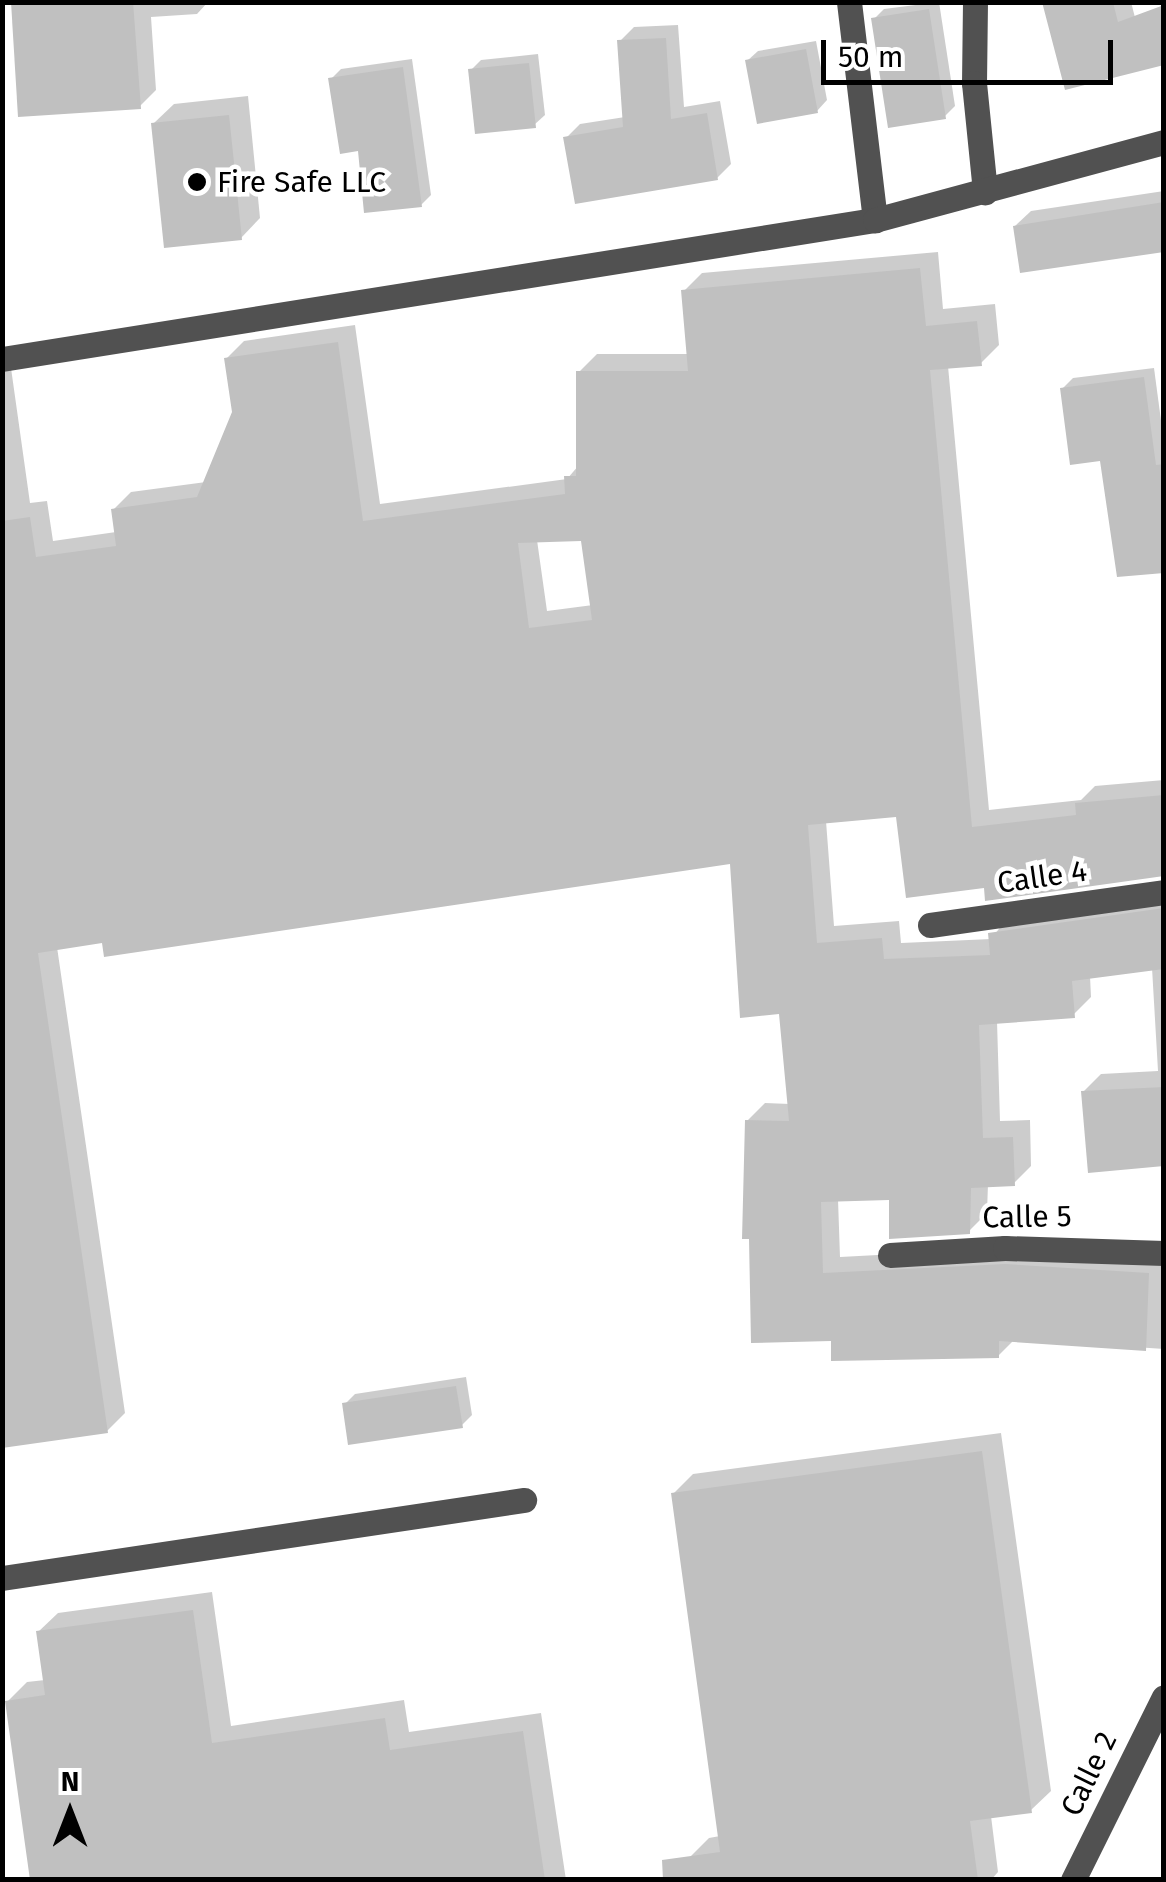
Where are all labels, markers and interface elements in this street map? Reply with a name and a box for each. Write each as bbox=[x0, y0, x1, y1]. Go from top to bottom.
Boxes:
scale bar bbox=[826, 20, 1118, 82]
text: 50 m bbox=[838, 39, 903, 75]
place label: Fire Safe LLC bbox=[217, 164, 386, 200]
marker: Fire Safe LLC bbox=[186, 171, 208, 193]
street label: Calle 4 bbox=[995, 853, 1089, 901]
street label: Calle 5 bbox=[982, 1198, 1072, 1236]
street label: Calle 2 bbox=[1053, 1726, 1125, 1822]
north arrow bbox=[20, 1762, 120, 1862]
text: N bbox=[61, 1765, 79, 1798]

